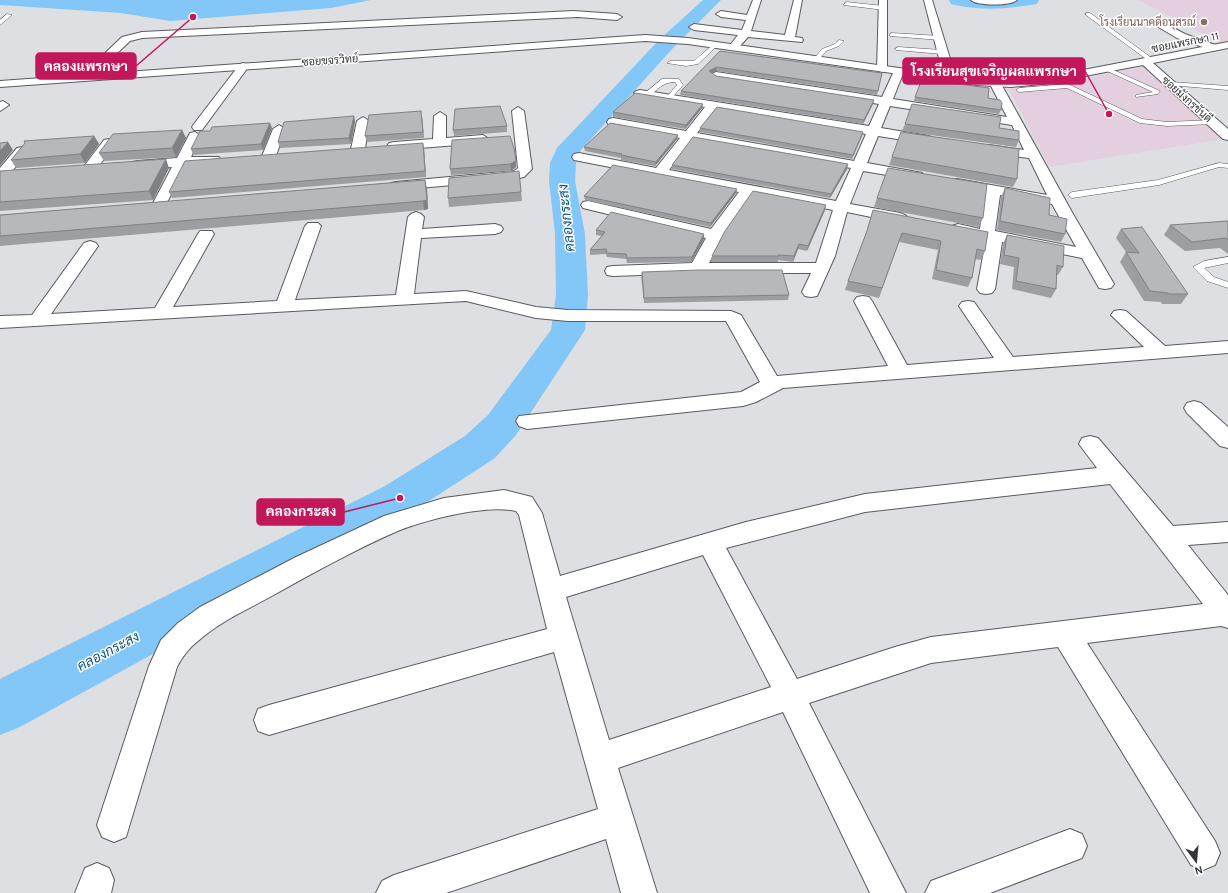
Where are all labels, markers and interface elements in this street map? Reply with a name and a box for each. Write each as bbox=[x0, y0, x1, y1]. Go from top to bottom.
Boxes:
place label: โรงเรียนนาคดีอนุสรณ์ bbox=[1099, 14, 1196, 31]
marker: โรงเรียนนาคดีอนุสรณ์ bbox=[1199, 17, 1209, 27]
street label: ซอยแพรกษา 11 bbox=[1150, 30, 1220, 55]
street label: ซอยขจรวิทย์ bbox=[301, 50, 359, 69]
callout: คลองแพรกษา bbox=[36, 53, 136, 79]
text: คลองแพรกษา bbox=[44, 58, 128, 75]
callout: โรงเรียนสุขเจริญผลแพรกษา bbox=[903, 58, 1085, 84]
text: โรงเรียนสุขเจริญผลแพรกษา bbox=[910, 62, 1077, 82]
street label: ซอยมังกรขันดี bbox=[1159, 72, 1216, 125]
water label: คลองกระสง bbox=[554, 183, 579, 253]
callout: คลองกระสง bbox=[257, 499, 344, 525]
text: คลองกระสง bbox=[266, 503, 336, 520]
water label: คลองกระสง bbox=[74, 628, 142, 675]
north arrow bbox=[1176, 841, 1216, 881]
text: N bbox=[1193, 863, 1204, 877]

